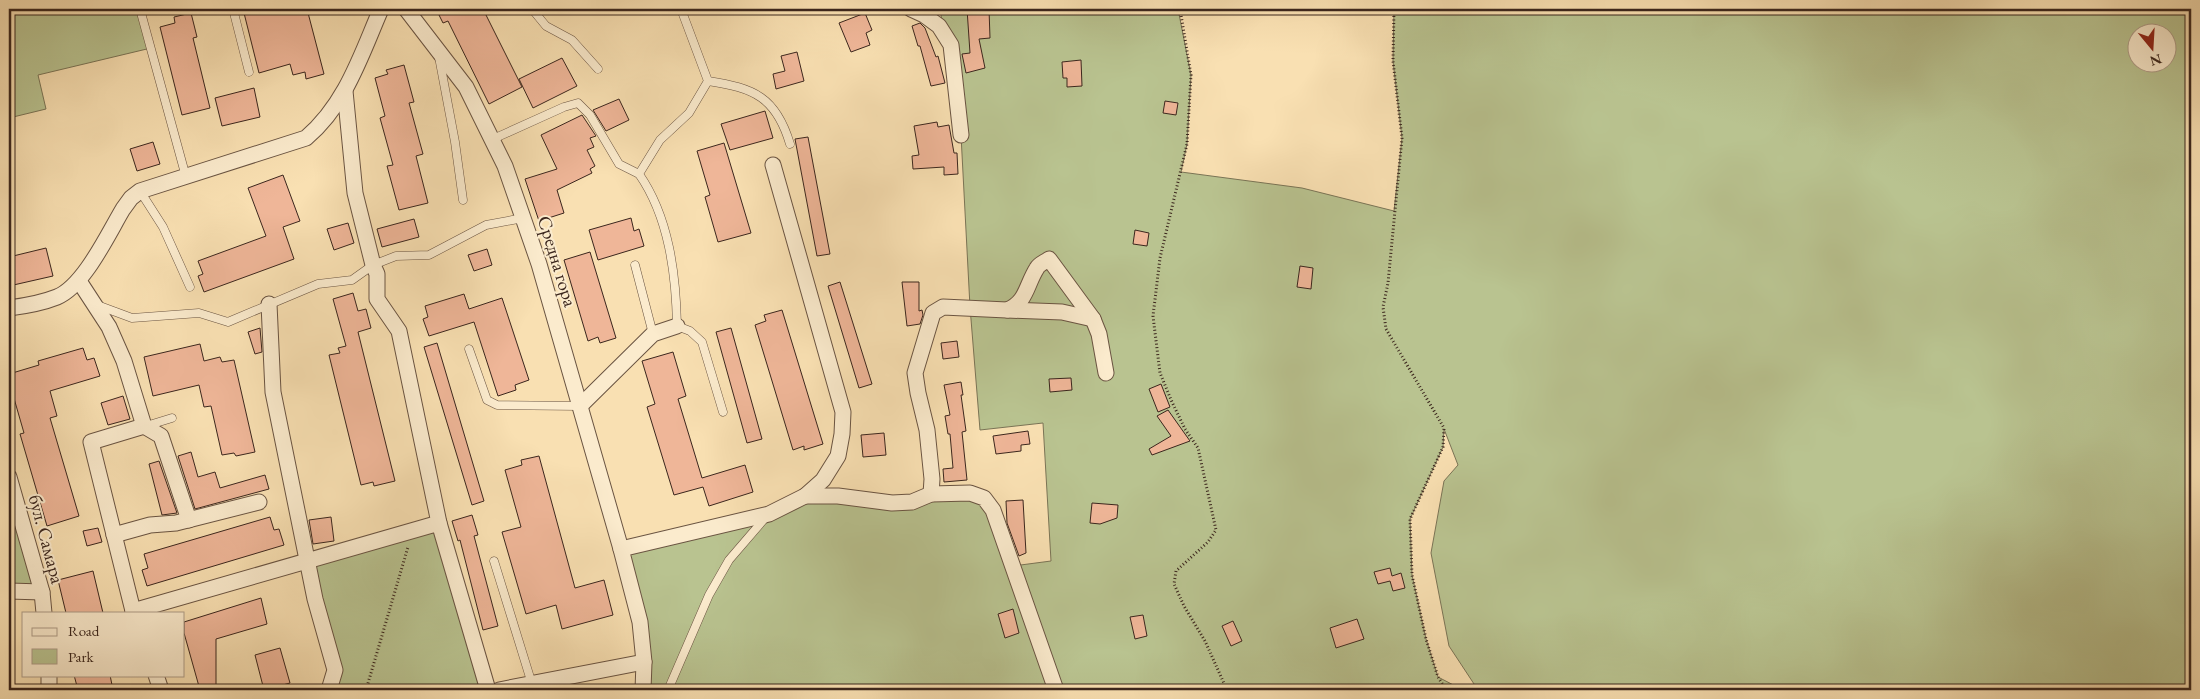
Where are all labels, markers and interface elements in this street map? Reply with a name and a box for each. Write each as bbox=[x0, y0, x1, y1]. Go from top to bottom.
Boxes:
north arrow bbox=[2128, 22, 2178, 72]
text: N bbox=[2147, 50, 2164, 71]
street label: Средна гора bbox=[532, 213, 583, 310]
street label: бул. Самара bbox=[23, 492, 71, 587]
legend bbox=[22, 612, 185, 676]
text: Road bbox=[68, 621, 100, 640]
text: Park bbox=[68, 647, 95, 666]

